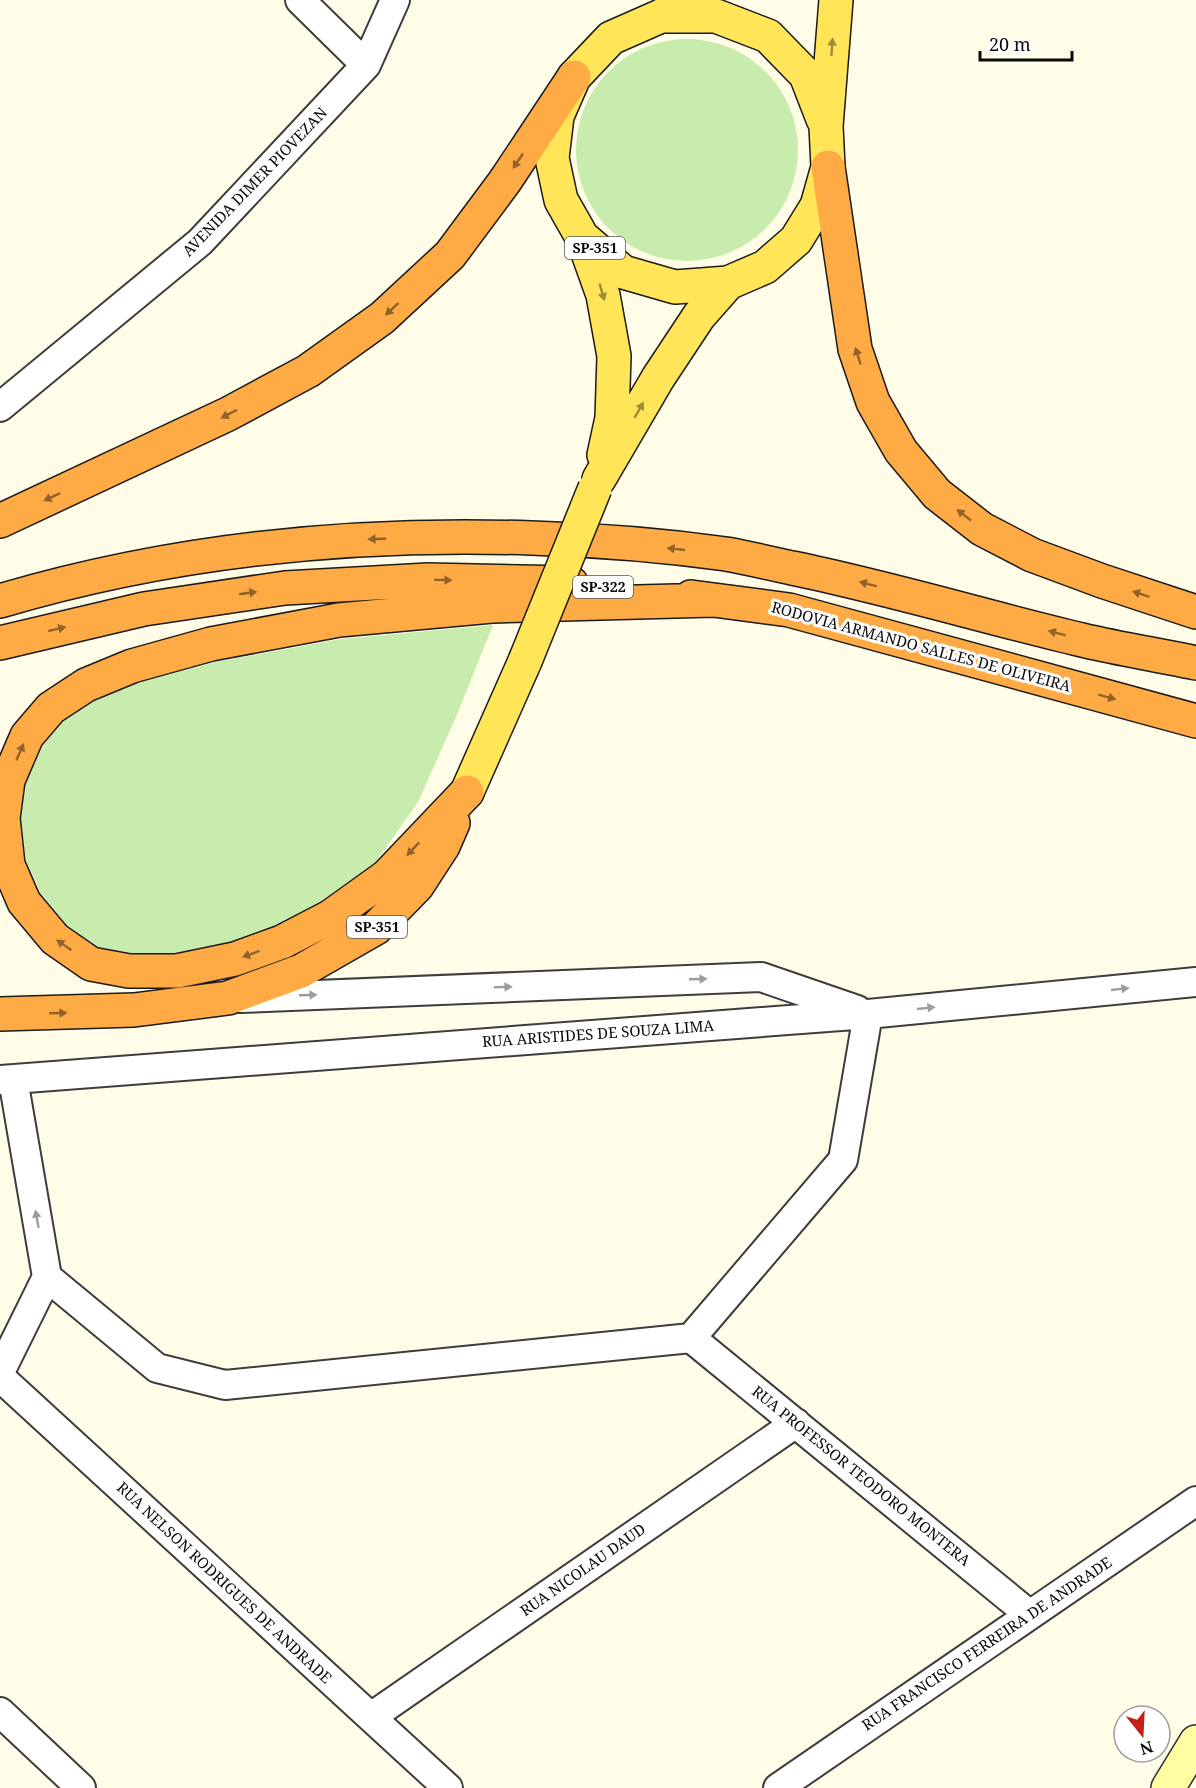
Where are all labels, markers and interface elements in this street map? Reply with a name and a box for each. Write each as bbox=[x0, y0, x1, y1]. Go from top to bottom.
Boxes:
scale bar bbox=[980, 24, 1072, 62]
text: 20 m bbox=[989, 32, 1031, 56]
one-way arrow bbox=[828, 37, 837, 56]
street label: AVENIDA DIMER PIOVEZAN bbox=[178, 102, 331, 260]
one-way arrow bbox=[513, 153, 524, 169]
road number: SP-351 bbox=[565, 237, 625, 259]
one-way arrow bbox=[598, 284, 607, 302]
one-way arrow bbox=[385, 302, 400, 316]
one-way arrow bbox=[853, 347, 862, 365]
one-way arrow bbox=[634, 401, 644, 418]
one-way arrow bbox=[220, 409, 237, 418]
one-way arrow bbox=[44, 492, 61, 501]
one-way arrow bbox=[956, 509, 971, 521]
one-way arrow bbox=[367, 534, 386, 543]
one-way arrow bbox=[667, 544, 686, 554]
one-way arrow bbox=[433, 575, 452, 585]
road number: SP-322 bbox=[573, 576, 633, 598]
one-way arrow bbox=[859, 579, 877, 588]
one-way arrow bbox=[239, 589, 258, 598]
one-way arrow bbox=[1131, 589, 1149, 598]
street label: RODOVIA ARMANDO SALLES DE OLIVEIRA bbox=[769, 596, 1073, 696]
one-way arrow bbox=[48, 624, 66, 634]
one-way arrow bbox=[1048, 628, 1066, 638]
one-way arrow bbox=[1098, 692, 1117, 702]
one-way arrow bbox=[16, 743, 25, 761]
one-way arrow bbox=[406, 842, 420, 856]
road number: SP-351 bbox=[347, 916, 407, 938]
one-way arrow bbox=[57, 939, 73, 951]
one-way arrow bbox=[241, 949, 259, 959]
one-way arrow bbox=[688, 975, 707, 984]
one-way arrow bbox=[493, 983, 512, 992]
one-way arrow bbox=[1111, 984, 1130, 994]
one-way arrow bbox=[298, 991, 317, 1000]
one-way arrow bbox=[917, 1003, 936, 1013]
one-way arrow bbox=[49, 1009, 68, 1018]
street label: RUA ARISTIDES DE SOUZA LIMA bbox=[481, 1015, 715, 1051]
one-way arrow bbox=[32, 1210, 41, 1229]
street label: RUA PROFESSOR TEODORO MONTERA bbox=[748, 1381, 975, 1570]
street label: RUA NELSON RODRIGUES DE ANDRADE bbox=[113, 1477, 336, 1687]
street label: RUA NICOLAU DAUD bbox=[516, 1518, 649, 1620]
street label: RUA FRANCISCO FERREIRA DE ANDRADE bbox=[858, 1552, 1115, 1735]
north arrow bbox=[1112, 1704, 1172, 1764]
text: N bbox=[1137, 1736, 1156, 1761]

